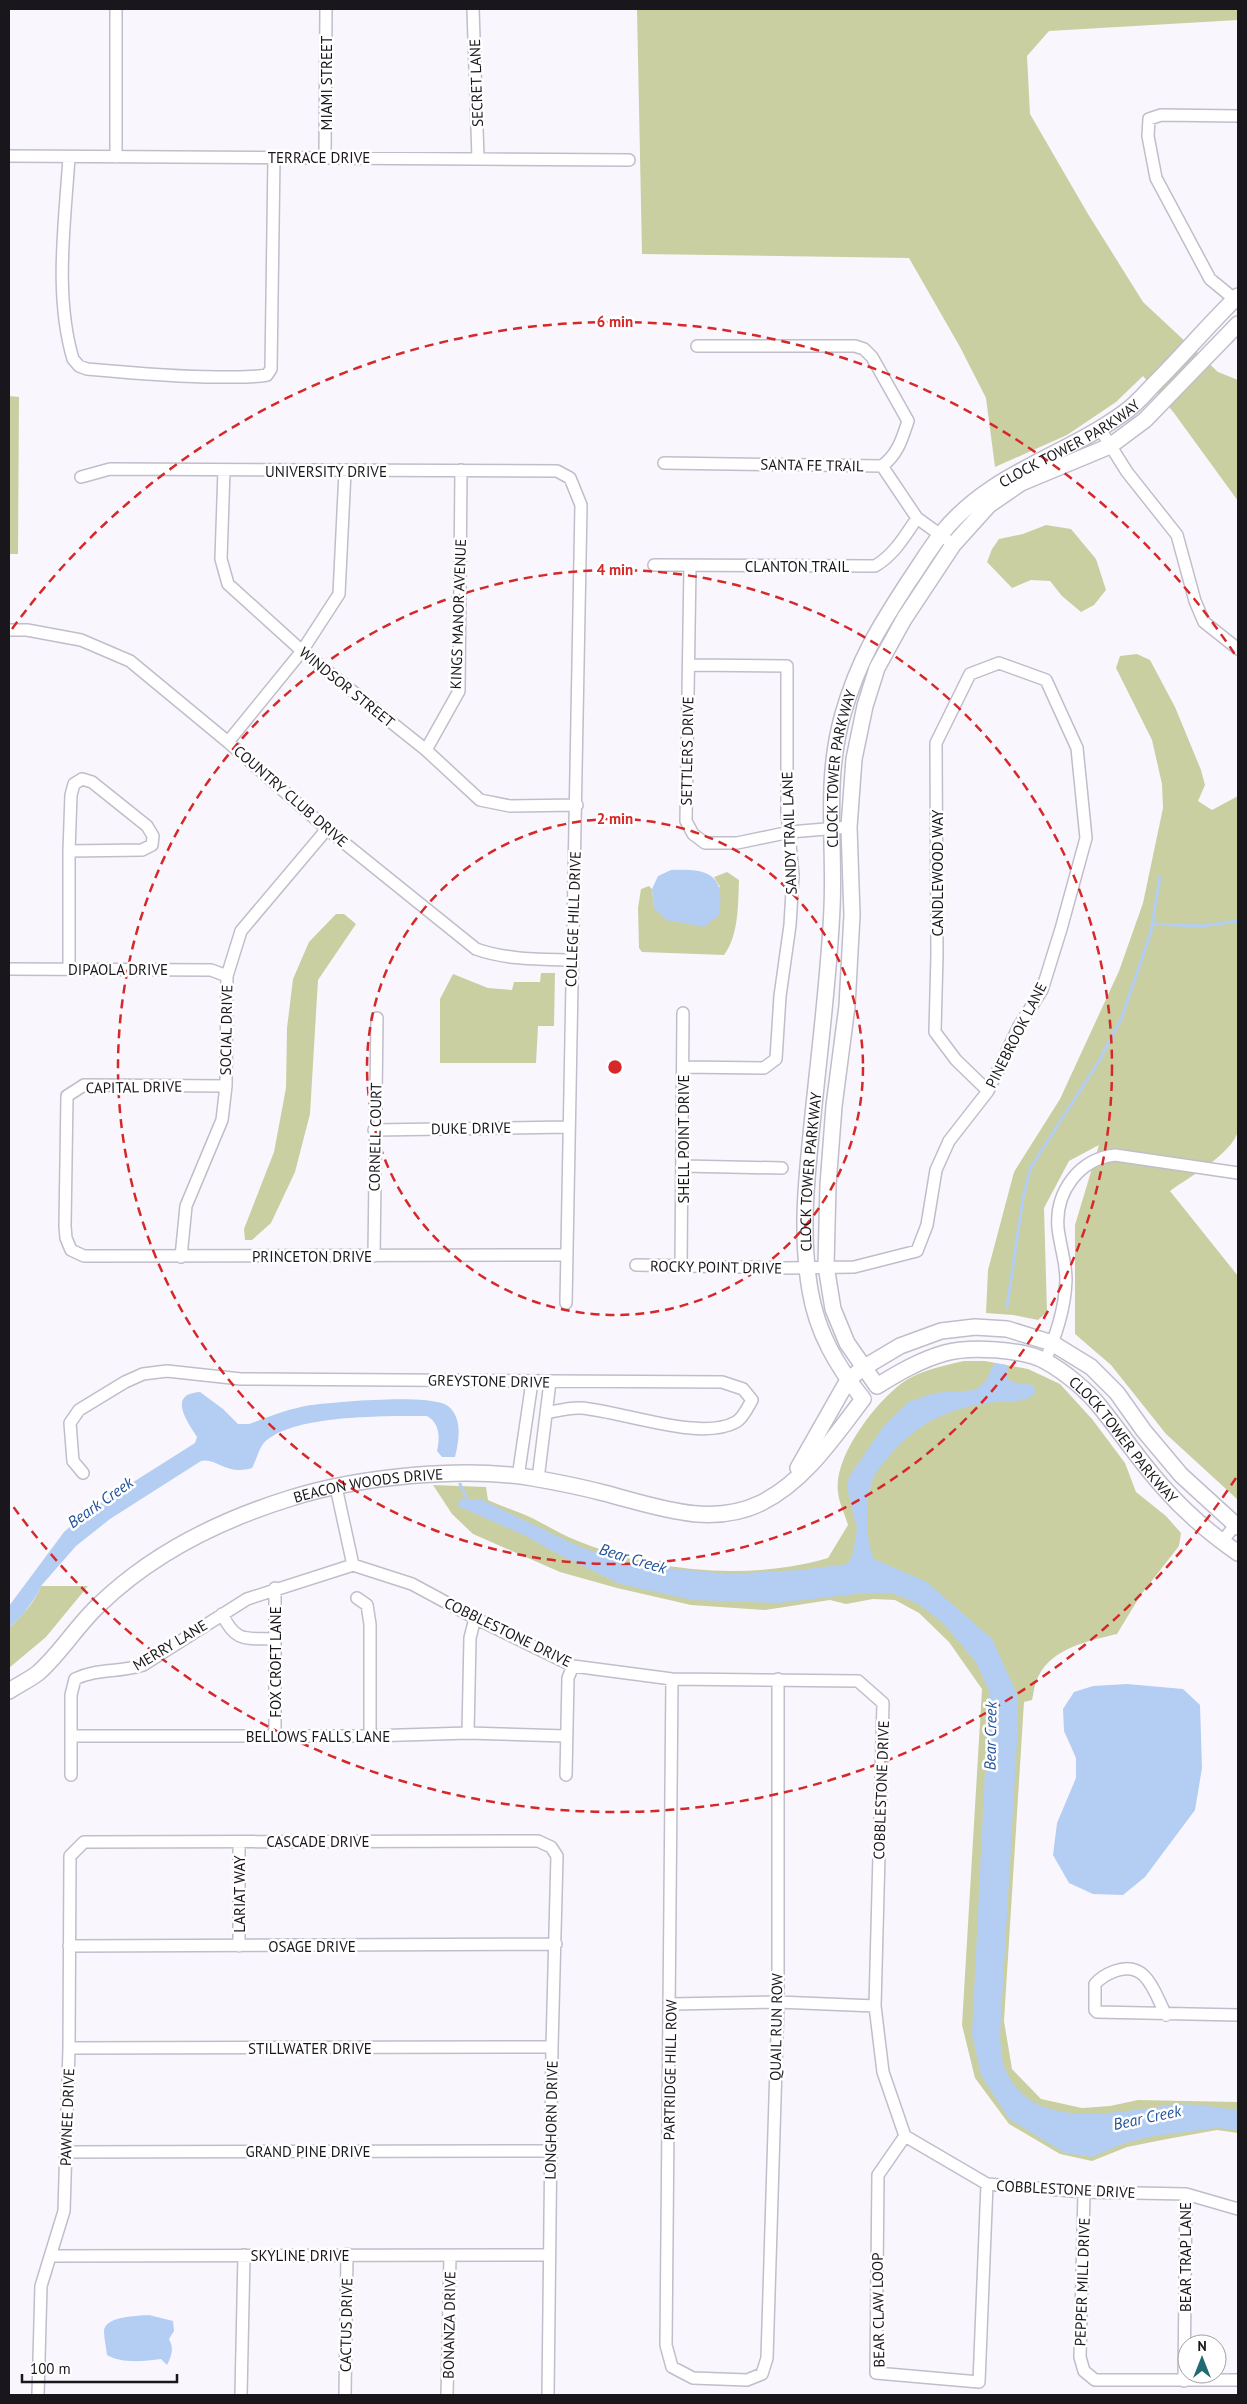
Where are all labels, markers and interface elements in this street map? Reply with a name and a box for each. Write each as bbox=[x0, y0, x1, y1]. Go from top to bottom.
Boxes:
street label: MIAMI STREET bbox=[317, 35, 336, 130]
street label: SECRET LANE bbox=[465, 39, 487, 127]
street label: TERRACE DRIVE bbox=[268, 148, 370, 167]
text: 6 min bbox=[597, 312, 633, 331]
street label: CLOCK TOWER PARKWAY bbox=[995, 394, 1144, 491]
street label: SANTA FE TRAIL bbox=[760, 455, 864, 475]
street label: UNIVERSITY DRIVE bbox=[265, 462, 387, 481]
street label: KINGS MANOR AVENUE bbox=[446, 538, 470, 690]
street label: CLANTON TRAIL bbox=[745, 557, 850, 576]
text: 4 min bbox=[597, 560, 633, 579]
street label: WINDSOR STREET bbox=[295, 643, 399, 732]
street label: CLOCK TOWER PARKWAY bbox=[822, 686, 860, 848]
street label: SETTLERS DRIVE bbox=[677, 696, 697, 806]
street label: COUNTRY CLUB DRIVE bbox=[230, 741, 352, 851]
street label: SANDY TRAIL LANE bbox=[777, 771, 801, 895]
text: 2 min bbox=[597, 809, 633, 828]
street label: CANDLEWOOD WAY bbox=[928, 809, 947, 936]
street label: COLLEGE HILL DRIVE bbox=[561, 851, 585, 987]
street label: DIPAOLA DRIVE bbox=[68, 960, 168, 979]
street label: PINEBROOK LANE bbox=[981, 979, 1051, 1091]
street label: SOCIAL DRIVE bbox=[216, 984, 236, 1076]
centre of rings bbox=[606, 1058, 624, 1076]
street label: SHELL POINT DRIVE bbox=[674, 1074, 693, 1204]
street label: CAPITAL DRIVE bbox=[86, 1077, 182, 1097]
street label: CORNELL COURT bbox=[365, 1082, 385, 1192]
street label: CLOCK TOWER PARKWAY bbox=[795, 1091, 825, 1252]
street label: DUKE DRIVE bbox=[431, 1118, 511, 1138]
street label: PRINCETON DRIVE bbox=[252, 1247, 372, 1266]
street label: ROCKY POINT DRIVE bbox=[650, 1256, 782, 1278]
street label: GREYSTONE DRIVE bbox=[428, 1370, 550, 1392]
street label: CLOCK TOWER PARKWAY bbox=[1066, 1372, 1183, 1507]
street label: BEACON WOODS DRIVE bbox=[291, 1464, 444, 1506]
water label: Beark Creek bbox=[63, 1472, 137, 1532]
water label: Bear Creek bbox=[597, 1538, 670, 1578]
street label: COBBLESTONE DRIVE bbox=[441, 1593, 575, 1671]
street label: FOX CROFT LANE bbox=[266, 1606, 285, 1718]
street label: MERRY LANE bbox=[129, 1615, 211, 1675]
water label: Bear Creek bbox=[979, 1700, 1001, 1771]
street label: COBBLESTONE DRIVE bbox=[869, 1720, 893, 1860]
street label: BELLOWS FALLS LANE bbox=[246, 1727, 390, 1746]
street label: CASCADE DRIVE bbox=[266, 1832, 370, 1851]
street label: LARIAT WAY bbox=[230, 1855, 249, 1933]
street label: OSAGE DRIVE bbox=[268, 1937, 356, 1956]
street label: QUAIL RUN ROW bbox=[766, 1972, 786, 2081]
street label: PARTRIDGE HILL ROW bbox=[659, 1999, 681, 2141]
street label: STILLWATER DRIVE bbox=[248, 2039, 372, 2058]
street label: LONGHORN DRIVE bbox=[540, 2060, 562, 2180]
street label: PAWNEE DRIVE bbox=[56, 2068, 78, 2166]
water label: Bear Creek bbox=[1111, 2100, 1184, 2134]
street label: GRAND PINE DRIVE bbox=[246, 2142, 370, 2161]
street label: COBBLESTONE DRIVE bbox=[996, 2176, 1136, 2202]
street label: BEAR TRAP LANE bbox=[1176, 2202, 1195, 2312]
street label: PEPPER MILL DRIVE bbox=[1070, 2217, 1094, 2347]
street label: SKYLINE DRIVE bbox=[250, 2246, 350, 2265]
street label: BEAR CLAW LOOP bbox=[867, 2252, 889, 2368]
street label: BONANZA DRIVE bbox=[439, 2271, 459, 2379]
street label: CACTUS DRIVE bbox=[336, 2278, 356, 2372]
north arrow bbox=[1177, 2334, 1227, 2384]
text: N bbox=[1197, 2337, 1207, 2355]
scale bar bbox=[22, 2352, 178, 2384]
text: 100 m bbox=[30, 2359, 71, 2378]

